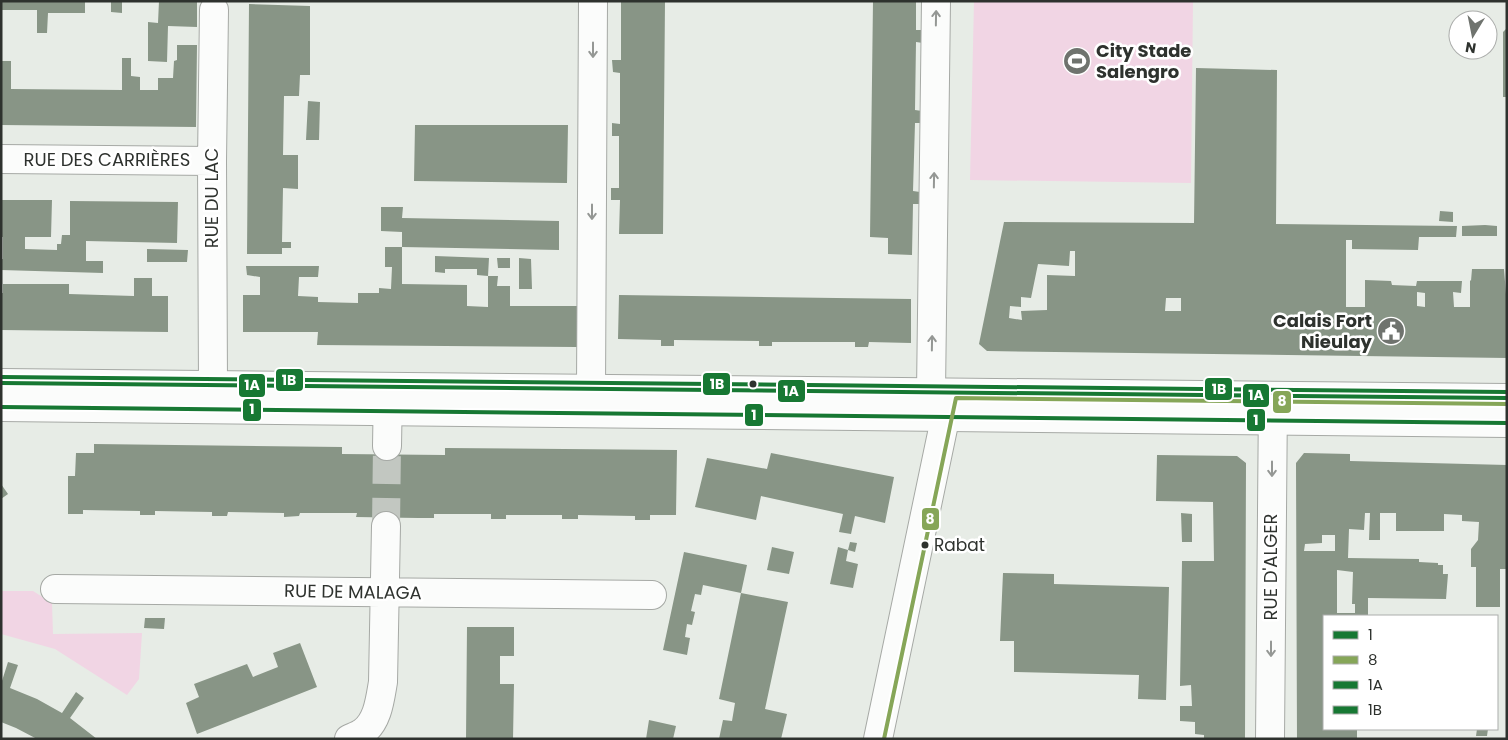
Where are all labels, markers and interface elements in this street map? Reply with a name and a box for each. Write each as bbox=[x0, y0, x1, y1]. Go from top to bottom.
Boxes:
one-way arrow bbox=[931, 10, 941, 26]
north arrow bbox=[1448, 10, 1498, 60]
text: N bbox=[1464, 37, 1478, 59]
place label: City Stade Salengro bbox=[1096, 38, 1191, 84]
one-way arrow bbox=[588, 42, 598, 58]
sports icon: City Stade Salengro bbox=[1062, 46, 1092, 76]
street label: RUE DES CARRIÈRES bbox=[24, 147, 190, 172]
street label: RUE DU LAC bbox=[199, 148, 224, 248]
one-way arrow bbox=[929, 173, 939, 189]
one-way arrow bbox=[587, 204, 597, 220]
place label: Calais Fort Nieulay bbox=[1273, 308, 1373, 354]
public building icon: Calais Fort Nieulay bbox=[1376, 316, 1406, 346]
one-way arrow bbox=[927, 335, 937, 352]
line badge: 1B bbox=[275, 368, 304, 392]
text: 1B bbox=[282, 370, 296, 390]
line badge: 1B bbox=[702, 372, 731, 396]
line badge: 1A bbox=[238, 373, 266, 398]
text: 1B bbox=[710, 374, 724, 394]
text: 1A bbox=[244, 375, 260, 395]
line badge: 1B bbox=[1204, 377, 1233, 401]
unlabelled marker bbox=[748, 379, 758, 389]
line badge: 1A bbox=[777, 379, 806, 403]
text: 1B bbox=[1212, 379, 1226, 399]
text: 1A bbox=[783, 381, 799, 401]
line badge: 1A bbox=[1242, 383, 1270, 408]
text: 1A bbox=[1248, 385, 1264, 405]
line badge: 8 bbox=[1272, 390, 1292, 414]
text: 8 bbox=[1277, 391, 1287, 411]
line badge: 1 bbox=[242, 398, 262, 422]
text: 1 bbox=[249, 399, 255, 419]
line badge: 1 bbox=[744, 403, 764, 427]
text: 1 bbox=[751, 405, 757, 425]
line badge: 1 bbox=[1246, 408, 1266, 432]
text: 1 bbox=[1253, 410, 1259, 430]
one-way arrow bbox=[1267, 460, 1277, 477]
line badge: 8 bbox=[921, 507, 940, 531]
text: 8 bbox=[925, 509, 935, 529]
street label: RUE D'ALGER bbox=[1258, 514, 1283, 620]
place label: Rabat bbox=[934, 533, 985, 557]
marker: Rabat bbox=[920, 540, 930, 550]
street label: RUE DE MALAGA bbox=[284, 578, 422, 605]
legend bbox=[1323, 615, 1498, 730]
text: 1 bbox=[1368, 624, 1373, 645]
one-way arrow bbox=[1266, 640, 1276, 657]
text: 8 bbox=[1368, 649, 1377, 670]
text: 1A bbox=[1368, 674, 1383, 695]
text: 1B bbox=[1368, 699, 1382, 720]

